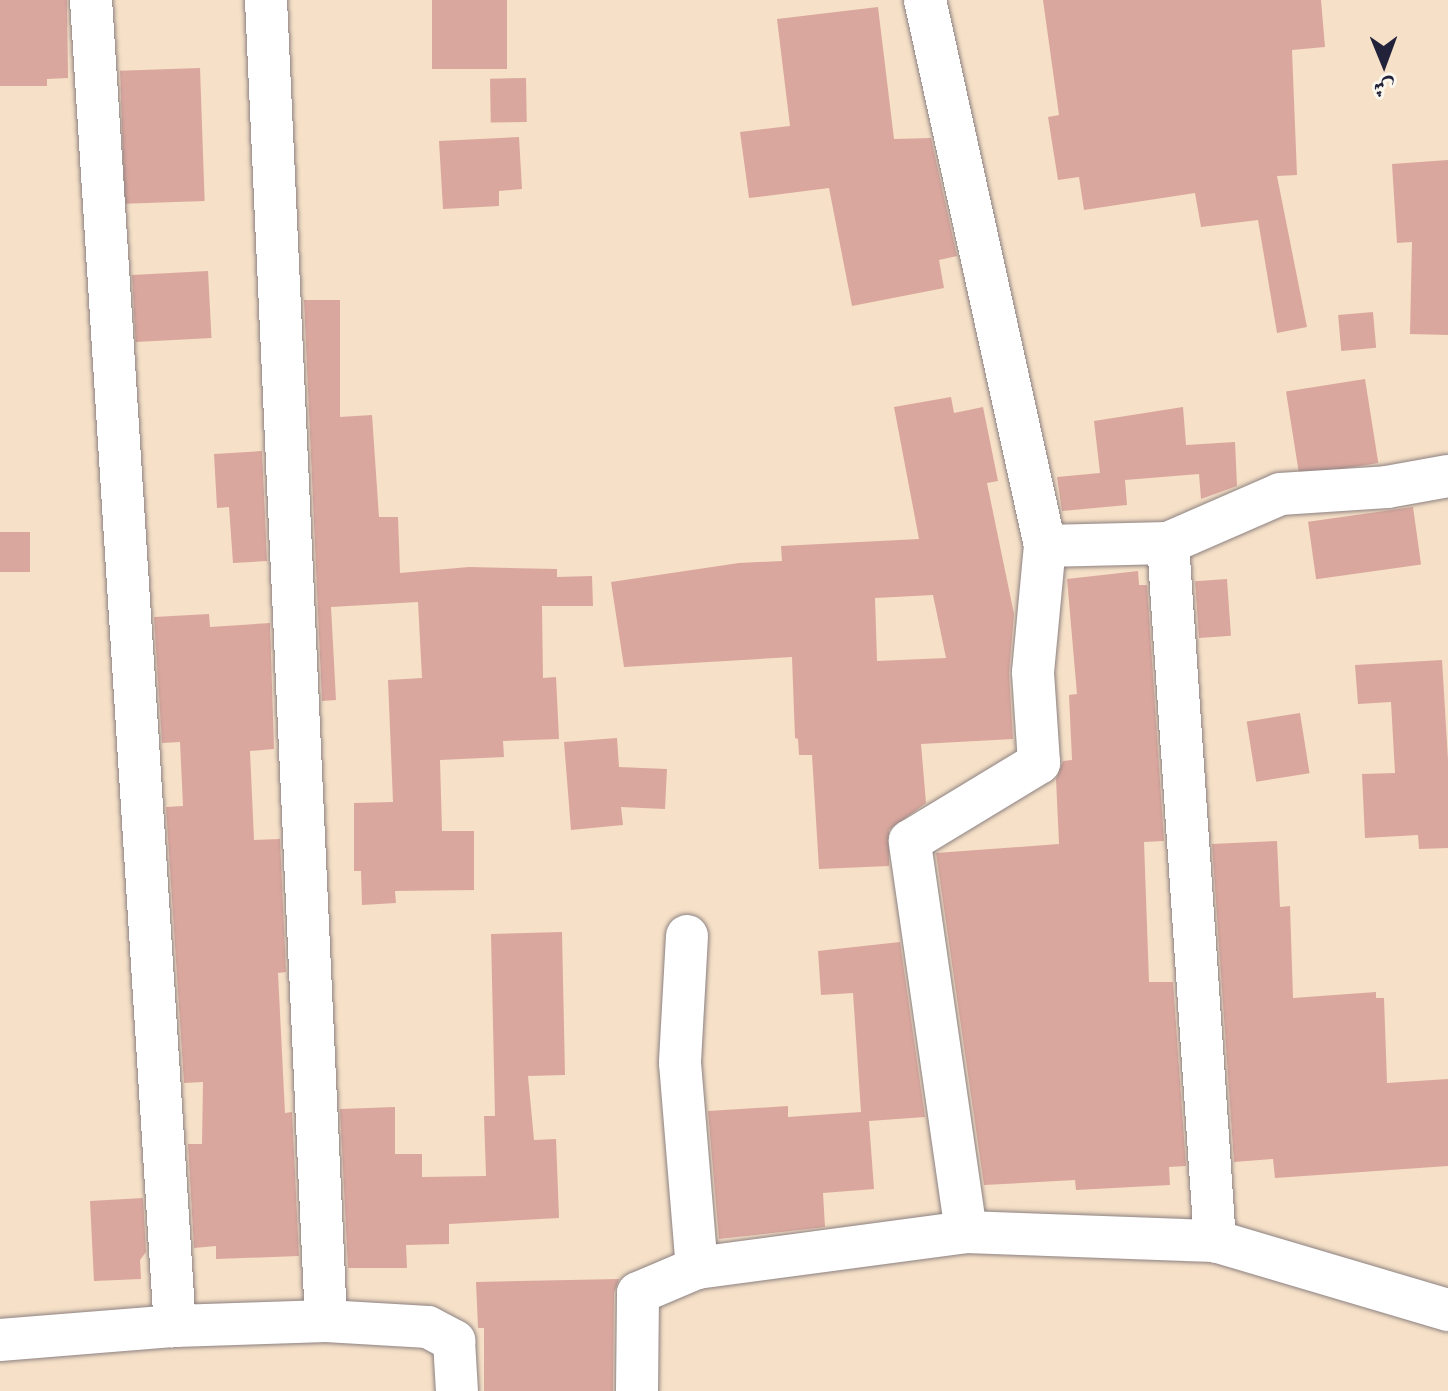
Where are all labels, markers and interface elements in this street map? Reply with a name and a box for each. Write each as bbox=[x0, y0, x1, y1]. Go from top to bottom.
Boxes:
north arrow bbox=[1344, 24, 1424, 104]
text: ش bbox=[1373, 73, 1396, 103]

